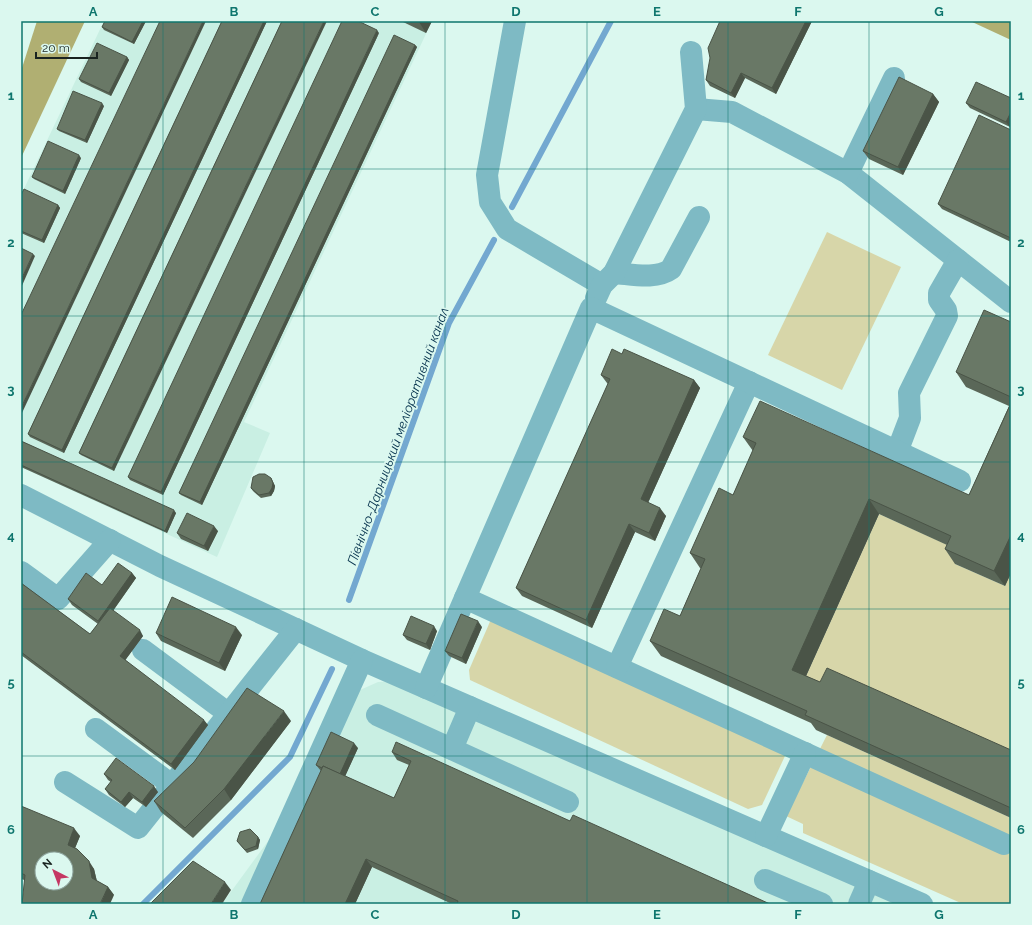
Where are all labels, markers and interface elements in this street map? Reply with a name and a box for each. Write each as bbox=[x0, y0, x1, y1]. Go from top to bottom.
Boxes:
text: A bbox=[89, 4, 98, 19]
text: B bbox=[230, 4, 239, 19]
text: C bbox=[371, 4, 380, 19]
text: D bbox=[511, 4, 521, 19]
text: E bbox=[653, 4, 661, 19]
text: F bbox=[794, 4, 802, 19]
text: G bbox=[934, 4, 944, 19]
scale bar bbox=[36, 34, 97, 60]
text: 20 m bbox=[42, 41, 70, 55]
text: 1 bbox=[8, 88, 15, 103]
text: 1 bbox=[1018, 88, 1025, 103]
text: 2 bbox=[7, 235, 15, 250]
text: 2 bbox=[1017, 235, 1025, 250]
water label: Північно-Дарницький меліоративний канал bbox=[344, 305, 452, 567]
text: 3 bbox=[7, 382, 15, 397]
text: 3 bbox=[1017, 382, 1025, 397]
text: 4 bbox=[7, 528, 15, 543]
text: 4 bbox=[1017, 528, 1025, 543]
text: 5 bbox=[7, 675, 15, 690]
text: 5 bbox=[1017, 675, 1025, 690]
text: 6 bbox=[7, 822, 15, 837]
text: 6 bbox=[1017, 822, 1025, 837]
north arrow bbox=[34, 851, 74, 891]
text: N bbox=[40, 856, 55, 872]
text: A bbox=[89, 907, 98, 922]
text: B bbox=[230, 907, 239, 922]
text: C bbox=[371, 907, 380, 922]
text: D bbox=[511, 907, 521, 922]
text: E bbox=[653, 907, 661, 922]
text: F bbox=[794, 907, 802, 922]
text: G bbox=[934, 907, 944, 922]

